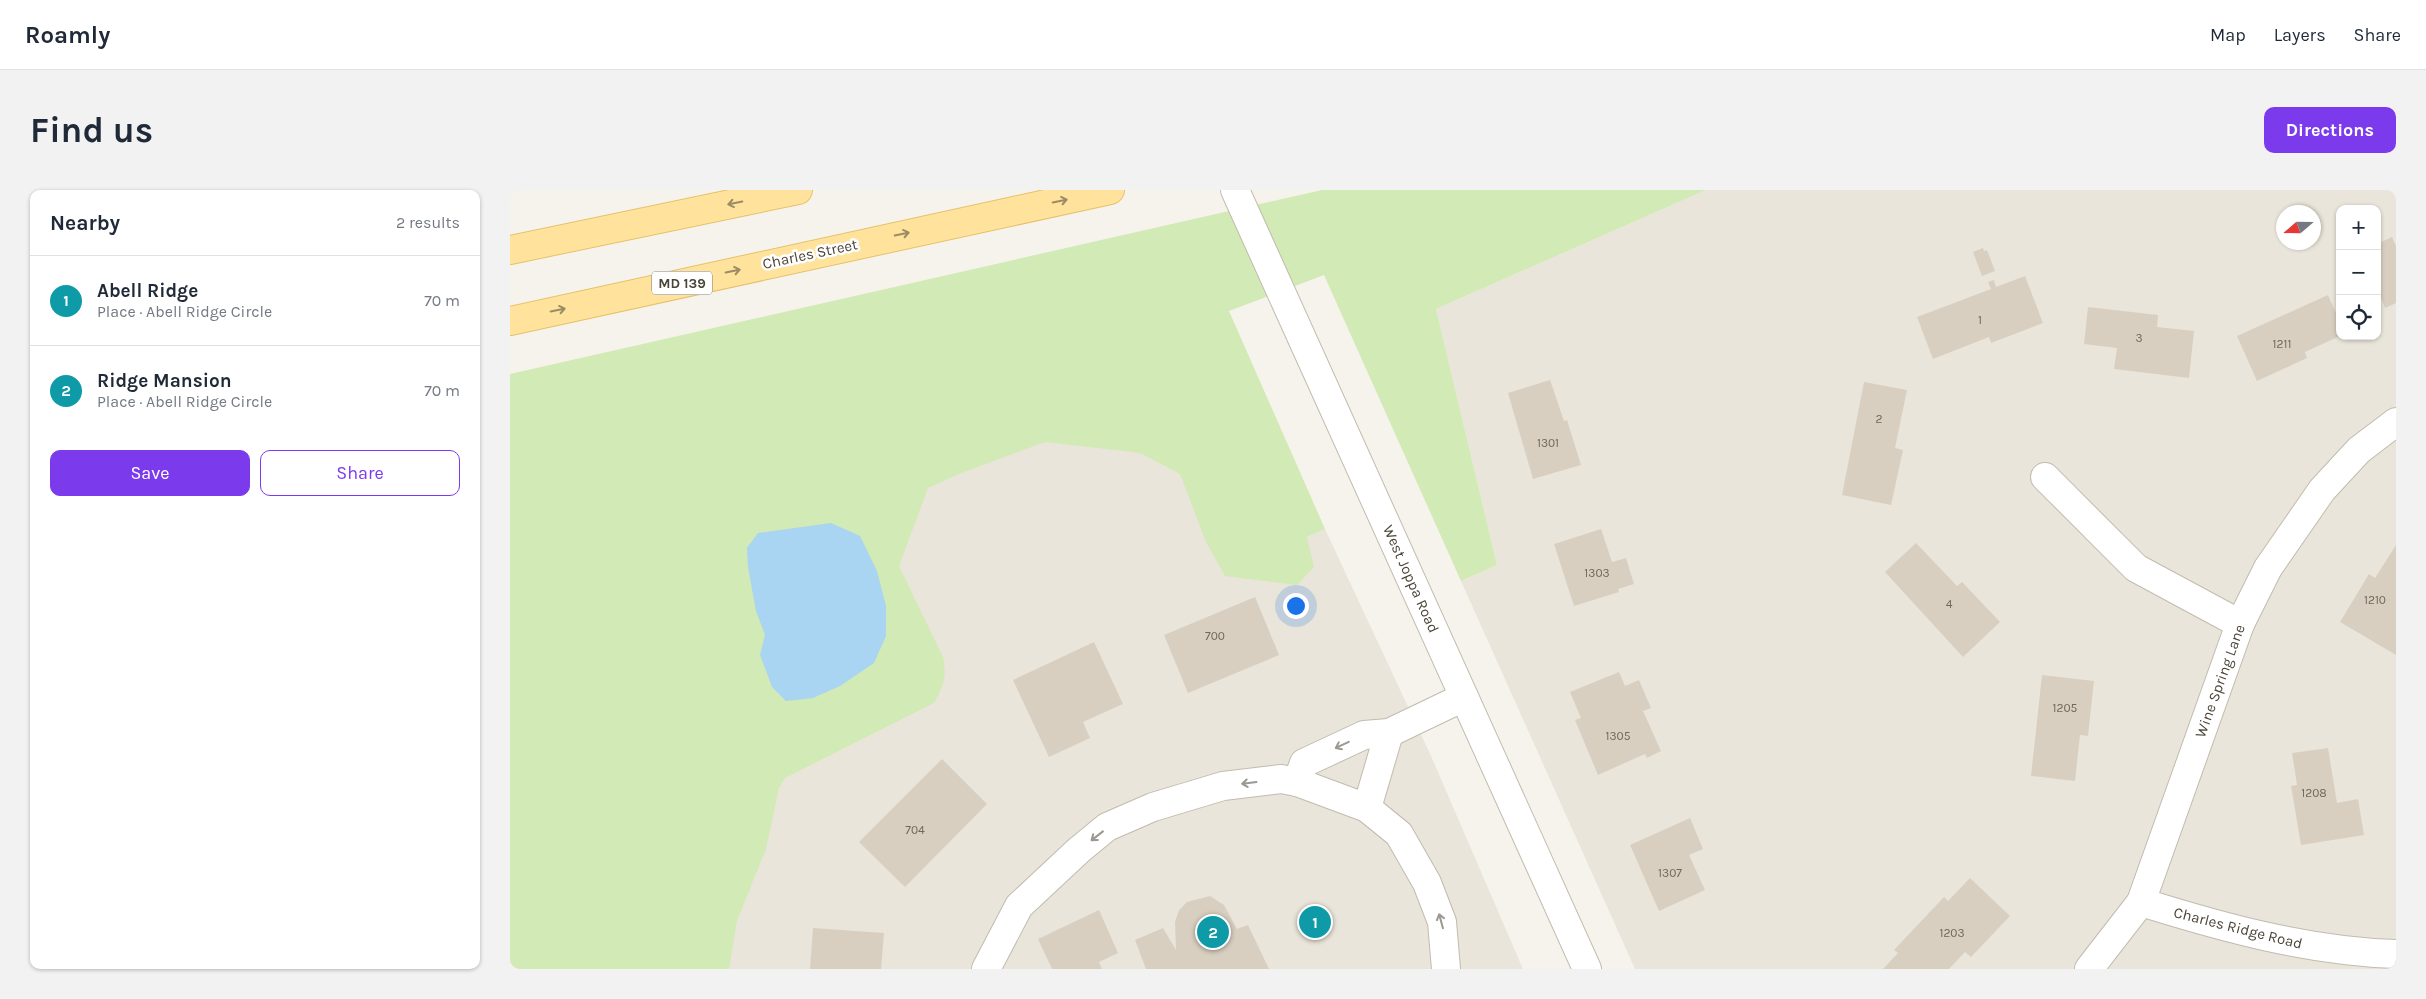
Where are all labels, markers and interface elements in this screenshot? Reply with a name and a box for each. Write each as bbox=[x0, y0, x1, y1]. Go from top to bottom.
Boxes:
text: Roamly bbox=[25, 21, 110, 49]
text: Map bbox=[2210, 24, 2246, 46]
text: Layers bbox=[2274, 24, 2326, 46]
text: Share bbox=[2354, 24, 2401, 46]
button: Directions bbox=[2264, 107, 2396, 153]
text: Find us bbox=[30, 110, 153, 151]
one-way arrow bbox=[1052, 195, 1068, 205]
one-way arrow bbox=[727, 199, 743, 208]
north arrow bbox=[2276, 205, 2321, 250]
map controls bbox=[2336, 205, 2381, 340]
button: + bbox=[2336, 205, 2381, 250]
text: Nearby bbox=[50, 211, 120, 235]
text: 2 results bbox=[396, 213, 460, 232]
one-way arrow bbox=[893, 229, 909, 239]
street label: Charles Street bbox=[761, 235, 859, 273]
button: − bbox=[2336, 250, 2381, 295]
one-way arrow bbox=[725, 266, 741, 275]
road number: MD 139 bbox=[652, 272, 712, 295]
text: Abell Ridge bbox=[97, 280, 198, 302]
text: 1 bbox=[63, 291, 69, 310]
text: 70 m bbox=[424, 291, 460, 310]
button: locate bbox=[2336, 295, 2381, 340]
text: Place · Abell Ridge Circle bbox=[97, 302, 272, 321]
one-way arrow bbox=[549, 305, 565, 314]
house number: 1 bbox=[1978, 313, 1982, 327]
house number: 3 bbox=[2135, 331, 2143, 345]
house number: 1211 bbox=[2273, 337, 2291, 351]
text: Ridge Mansion bbox=[97, 370, 231, 392]
text: 2 bbox=[61, 381, 71, 400]
text: 70 m bbox=[424, 381, 460, 400]
text: Place · Abell Ridge Circle bbox=[97, 392, 272, 411]
house number: 2 bbox=[1876, 412, 1883, 426]
house number: 1301 bbox=[1537, 436, 1559, 450]
button: Save bbox=[50, 450, 250, 496]
button: Share bbox=[260, 450, 460, 496]
street label: West Joppa Road bbox=[1379, 522, 1443, 636]
house number: 1303 bbox=[1584, 566, 1610, 580]
your location bbox=[1283, 593, 1309, 619]
house number: 1210 bbox=[2364, 593, 2386, 607]
house number: 4 bbox=[1946, 597, 1953, 611]
street label: Wine Spring Lane bbox=[2191, 622, 2249, 740]
house number: 700 bbox=[1205, 629, 1225, 643]
house number: 1205 bbox=[2053, 701, 2078, 715]
house number: 1305 bbox=[1606, 729, 1631, 743]
one-way arrow bbox=[1335, 741, 1350, 750]
one-way arrow bbox=[1241, 778, 1257, 788]
house number: 1208 bbox=[2301, 786, 2327, 800]
house number: 704 bbox=[905, 823, 925, 837]
one-way arrow bbox=[1091, 830, 1104, 841]
house number: 1307 bbox=[1658, 866, 1682, 880]
pin: 1 bbox=[1299, 903, 1331, 941]
street label: Charles Ridge Road bbox=[2172, 903, 2304, 953]
pin: 2 bbox=[1197, 913, 1229, 951]
one-way arrow bbox=[1435, 913, 1445, 929]
house number: 1203 bbox=[1939, 926, 1965, 940]

